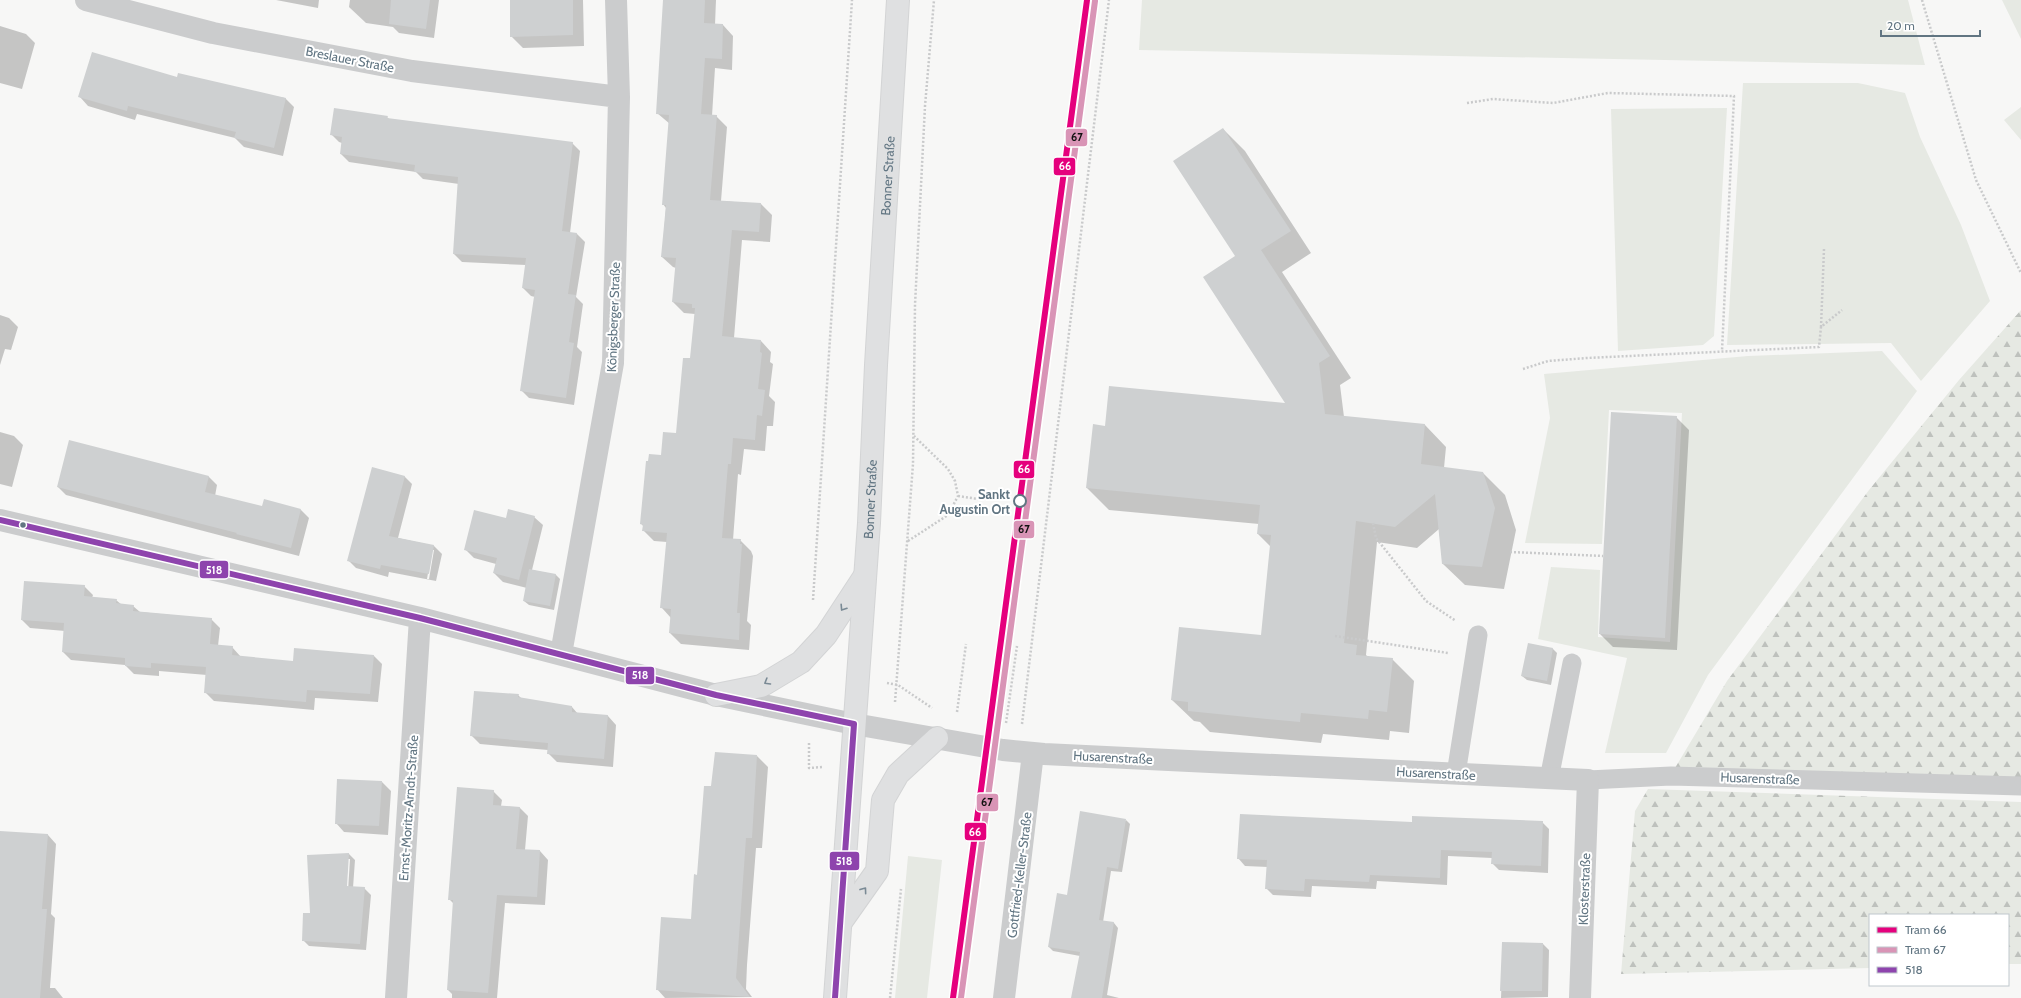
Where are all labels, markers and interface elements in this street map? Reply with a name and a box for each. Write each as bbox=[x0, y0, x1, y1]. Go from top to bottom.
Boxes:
scale bar bbox=[1881, 12, 1980, 38]
text: 20 m bbox=[1887, 18, 1915, 33]
street label: Breslauer Straße bbox=[304, 43, 396, 75]
line badge: 67 bbox=[1065, 128, 1088, 147]
text: 67 bbox=[1071, 130, 1083, 144]
street label: Bonner Straße bbox=[877, 135, 898, 216]
line badge: 66 bbox=[1053, 157, 1076, 176]
text: 66 bbox=[1059, 159, 1071, 173]
street label: Königsberger Straße bbox=[603, 261, 623, 372]
street label: Bonner Straße bbox=[860, 459, 880, 539]
line badge: 66 bbox=[1013, 460, 1035, 479]
text: 66 bbox=[1018, 462, 1030, 476]
place label: Sankt Augustin Ort bbox=[939, 486, 1011, 517]
marker: Sankt Augustin Ort bbox=[1013, 494, 1027, 508]
unlabelled marker bbox=[18, 520, 28, 530]
line badge: 67 bbox=[1013, 520, 1035, 539]
text: 67 bbox=[1018, 522, 1030, 536]
line badge: 518 bbox=[199, 560, 229, 579]
text: 518 bbox=[206, 563, 223, 577]
one-way arrow bbox=[841, 604, 848, 611]
line badge: 518 bbox=[625, 666, 655, 685]
text: 518 bbox=[632, 668, 649, 682]
one-way arrow bbox=[764, 677, 771, 685]
street label: Ernst-Moritz-Arndt-Straße bbox=[395, 734, 421, 882]
street label: Husarenstraße bbox=[1073, 747, 1153, 767]
street label: Husarenstraße bbox=[1396, 763, 1476, 783]
street label: Husarenstraße bbox=[1720, 769, 1800, 787]
line badge: 67 bbox=[976, 793, 999, 812]
text: 67 bbox=[981, 795, 993, 809]
street label: Gottfried-Keller-Straße bbox=[1003, 811, 1035, 939]
line badge: 66 bbox=[964, 822, 987, 841]
text: 66 bbox=[969, 825, 981, 839]
line badge: 518 bbox=[829, 851, 860, 871]
street label: Klosterstraße bbox=[1575, 852, 1593, 925]
text: 518 bbox=[836, 854, 853, 868]
one-way arrow bbox=[859, 887, 867, 894]
legend bbox=[1869, 914, 2009, 986]
text: Tram 66 bbox=[1905, 922, 1947, 937]
text: Tram 67 bbox=[1905, 942, 1946, 957]
text: 518 bbox=[1905, 962, 1923, 977]

